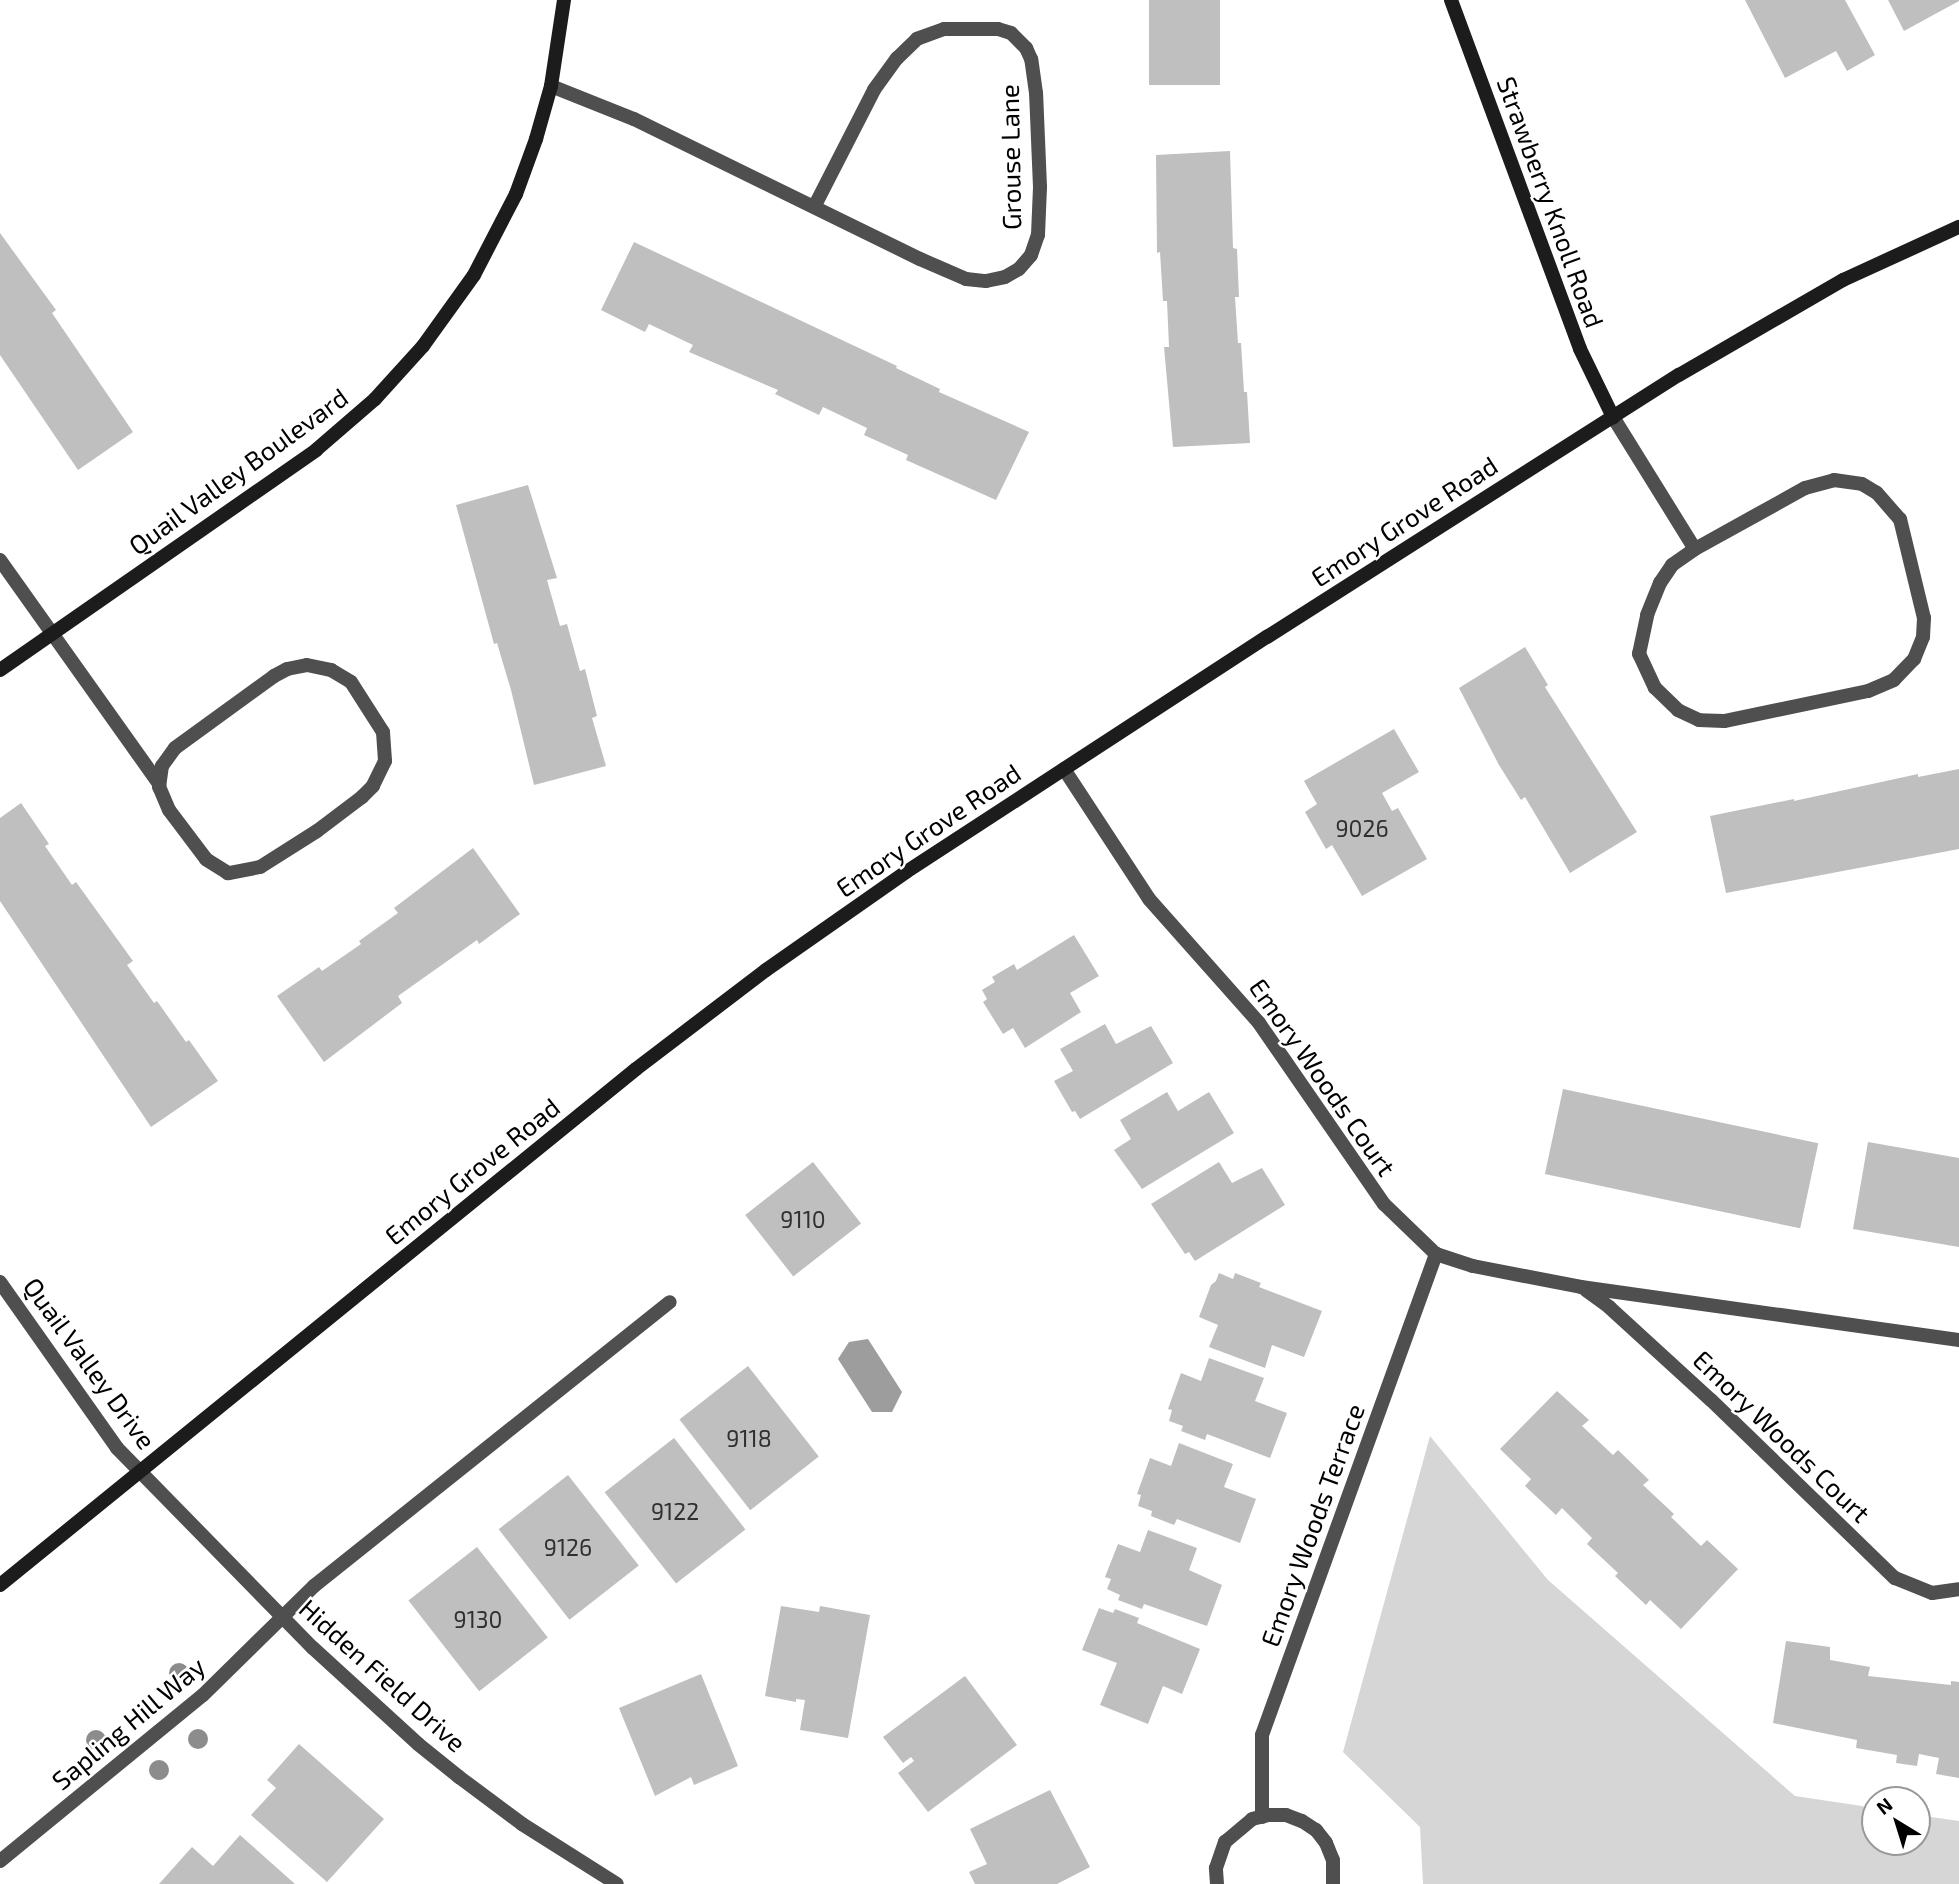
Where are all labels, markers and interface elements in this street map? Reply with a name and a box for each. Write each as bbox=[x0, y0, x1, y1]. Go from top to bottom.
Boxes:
street label: Strawberry Knoll Road bbox=[1491, 72, 1611, 332]
street label: Grouse Lane bbox=[993, 84, 1027, 230]
street label: Quail Valley Boulevard bbox=[122, 380, 354, 562]
street label: Emory Grove Road bbox=[1305, 449, 1503, 593]
street label: Emory Grove Road bbox=[830, 757, 1026, 903]
house number: 9026 bbox=[1335, 814, 1389, 842]
street label: Emory Woods Court bbox=[1243, 972, 1403, 1182]
street label: Emory Grove Road bbox=[378, 1091, 566, 1251]
house number: 9110 bbox=[780, 1205, 826, 1233]
street label: Quail Valley Drive bbox=[17, 1270, 163, 1456]
street label: Emory Woods Court bbox=[1687, 1343, 1877, 1529]
street label: Emory Woods Terrace bbox=[1253, 1399, 1371, 1651]
house number: 9118 bbox=[726, 1424, 772, 1452]
house number: 9122 bbox=[651, 1497, 699, 1525]
house number: 9126 bbox=[544, 1533, 592, 1561]
street label: Hidden Field Drive bbox=[293, 1592, 473, 1758]
house number: 9130 bbox=[454, 1605, 502, 1633]
street label: Sapling Hill Way bbox=[45, 1650, 211, 1796]
north arrow bbox=[1861, 1786, 1931, 1856]
text: N bbox=[1872, 1792, 1896, 1819]

